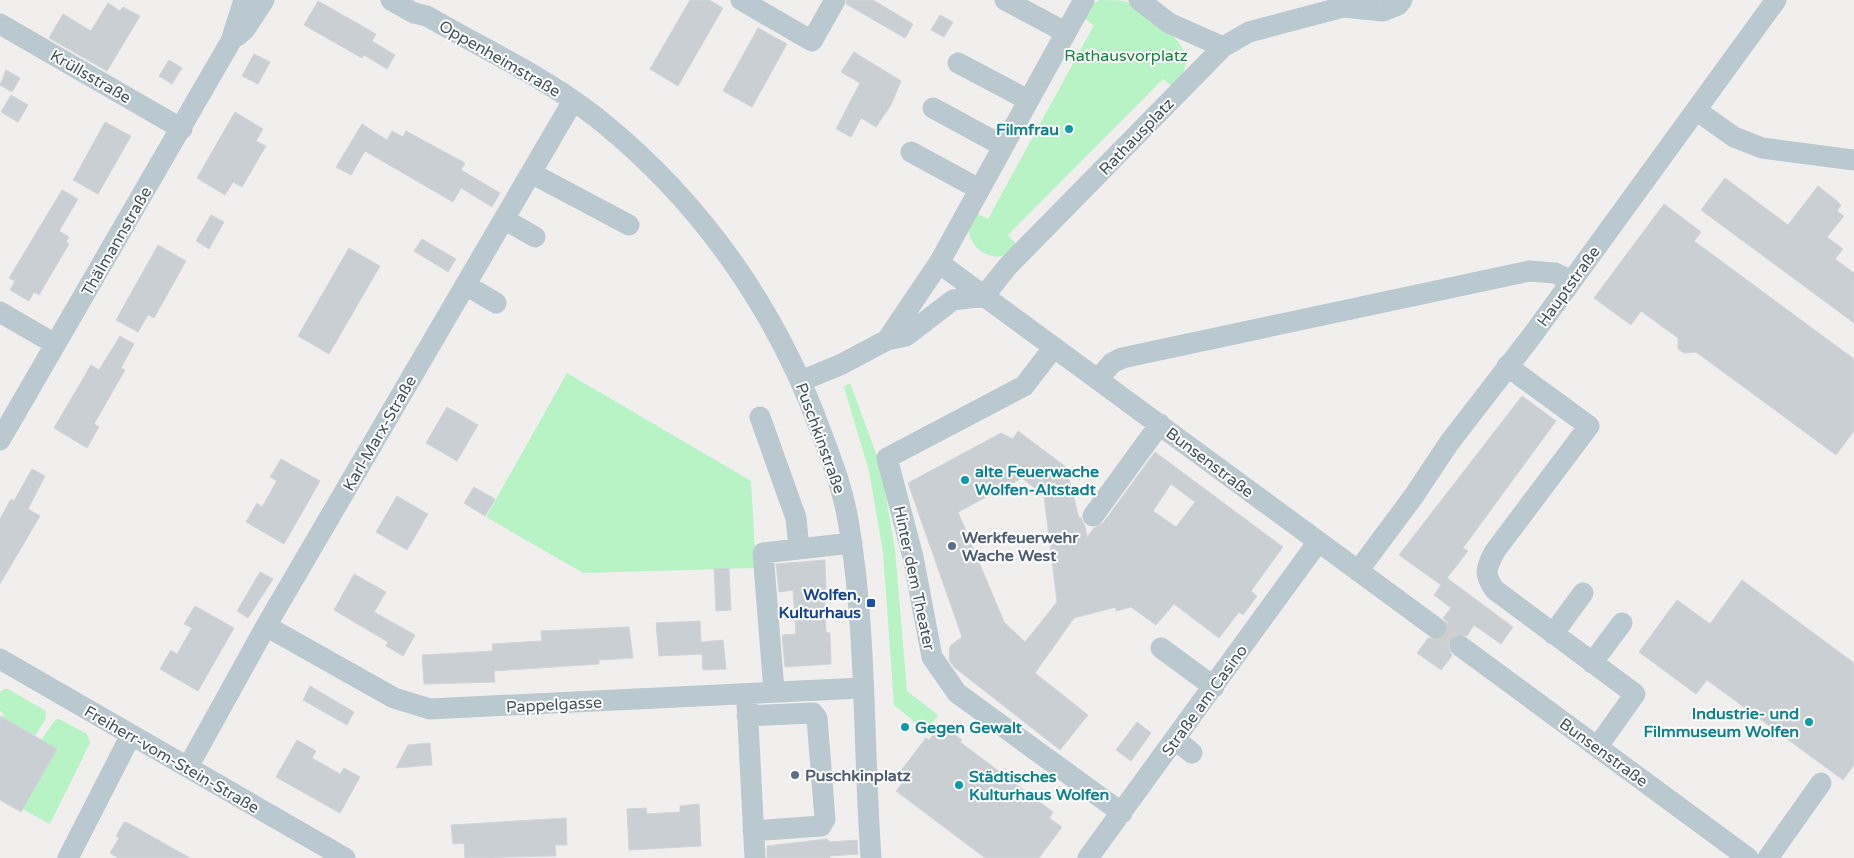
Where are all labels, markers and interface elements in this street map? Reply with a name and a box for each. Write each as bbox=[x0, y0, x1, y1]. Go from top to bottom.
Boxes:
street label: Oppenheimstraße bbox=[435, 16, 564, 102]
street label: Krüllsstraße bbox=[47, 46, 134, 108]
park label: Rathausvorplatz bbox=[1064, 46, 1188, 66]
street label: Rathausplatz bbox=[1095, 94, 1178, 179]
place label: Filmfrau bbox=[996, 120, 1059, 140]
marker: Filmfrau bbox=[1063, 123, 1075, 135]
street label: Thälmannstraße bbox=[77, 183, 156, 300]
street label: Hauptstraße bbox=[1533, 242, 1605, 331]
street label: Karl-Marx-Straße bbox=[339, 372, 421, 495]
street label: Puschkinstraße bbox=[791, 380, 849, 496]
street label: Bunsenstraße bbox=[1162, 423, 1257, 502]
place label: alte Feuerwache Wolfen-Altstadt bbox=[975, 462, 1099, 500]
marker: alte Feuerwache Wolfen-Altstadt bbox=[959, 474, 971, 486]
street label: Hinter dem Theater bbox=[889, 504, 939, 653]
place label: Werkfeuerwehr Wache West bbox=[962, 528, 1079, 566]
marker: Werkfeuerwehr Wache West bbox=[946, 540, 958, 552]
place label: Wolfen, Kulturhaus bbox=[778, 585, 861, 623]
marker: Wolfen, Kulturhaus bbox=[865, 597, 877, 609]
street label: Straße am Casino bbox=[1158, 641, 1252, 760]
street label: Pappelgasse bbox=[506, 692, 603, 717]
street label: Freiherr-vom-Stein-Straße bbox=[80, 702, 263, 818]
place label: Industrie- und Filmmuseum Wolfen bbox=[1643, 704, 1799, 742]
street label: Bunsenstraße bbox=[1555, 714, 1652, 792]
marker: Industrie- und Filmmuseum Wolfen bbox=[1803, 716, 1815, 728]
place label: Gegen Gewalt bbox=[915, 718, 1023, 738]
marker: Gegen Gewalt bbox=[899, 721, 911, 733]
place label: Puschkinplatz bbox=[805, 766, 911, 786]
place label: Städtisches Kulturhaus Wolfen bbox=[969, 767, 1109, 805]
marker: Puschkinplatz bbox=[789, 769, 801, 781]
marker: Städtisches Kulturhaus Wolfen bbox=[953, 779, 965, 791]

